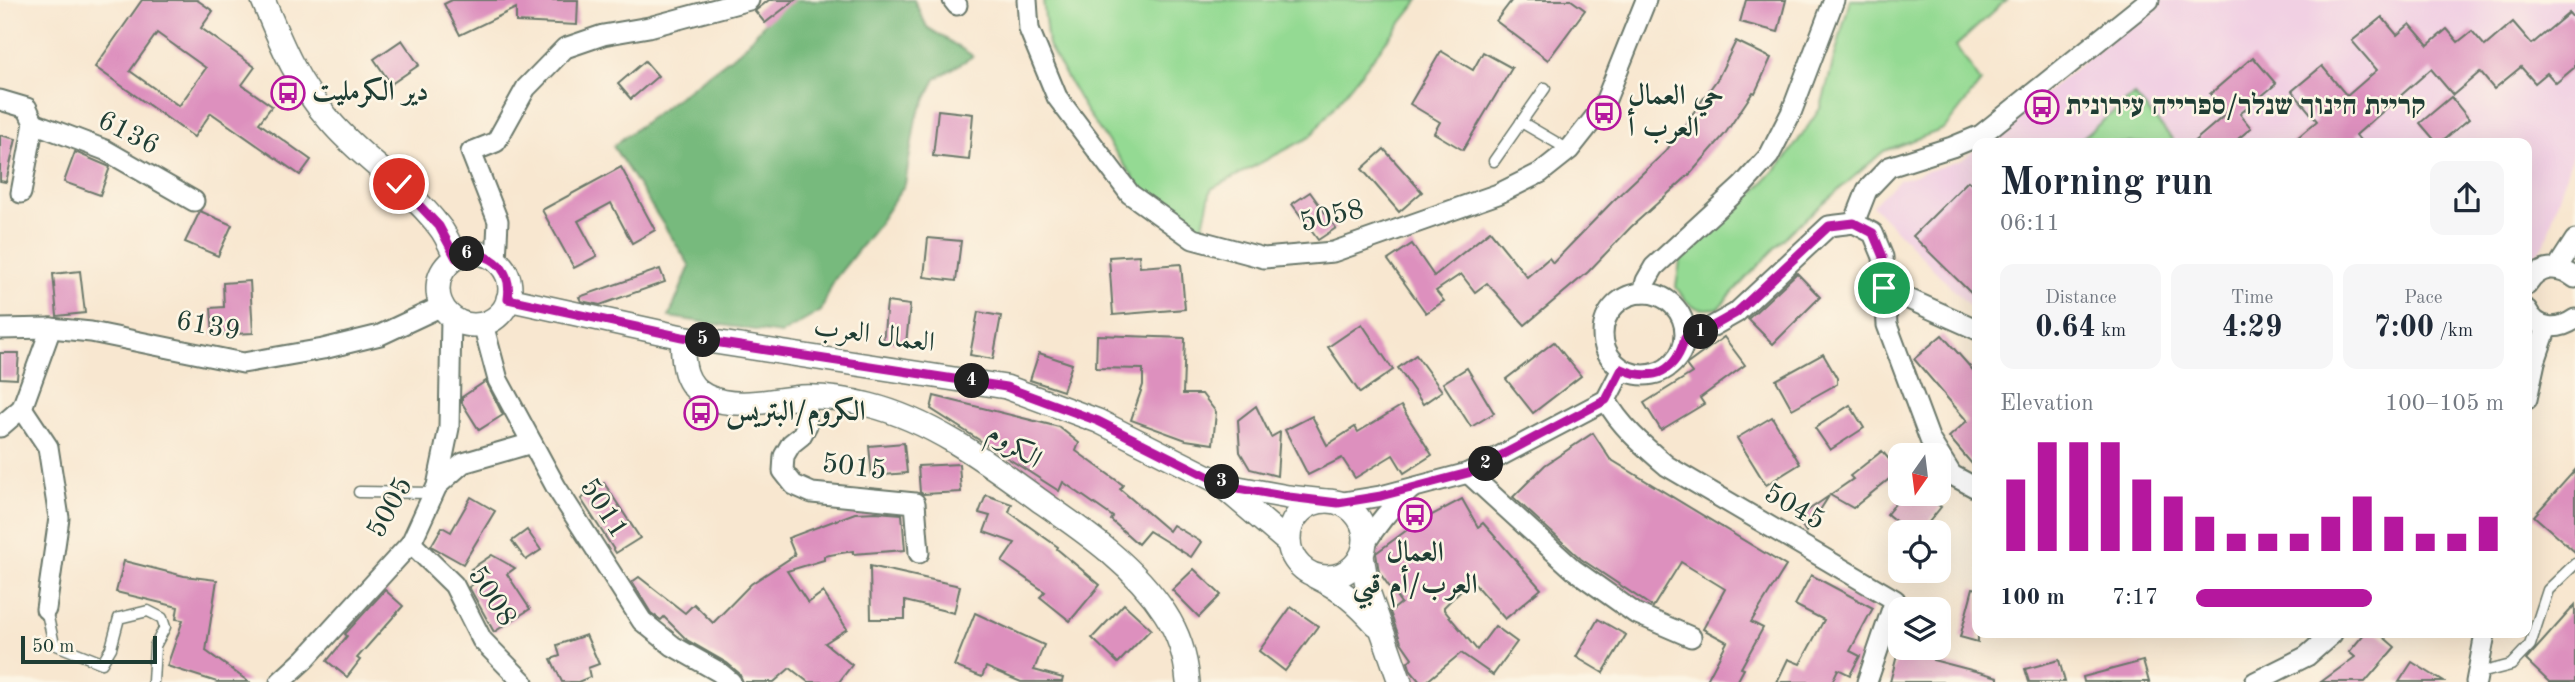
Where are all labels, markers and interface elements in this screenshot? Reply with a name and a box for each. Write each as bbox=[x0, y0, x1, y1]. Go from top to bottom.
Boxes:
bus stop icon: دير الكرمليت bbox=[269, 74, 307, 112]
place label: دير الكرمليت bbox=[312, 76, 429, 108]
place label: حي العمال العرب أ bbox=[1627, 81, 1724, 145]
bus stop icon: קריית חינוך שנלר/ספרייה עירונית bbox=[2023, 88, 2061, 126]
place label: קריית חינוך שנלר/ספרייה עירונית bbox=[2066, 91, 2426, 121]
bus stop icon: حي العمال العرب أ bbox=[1585, 94, 1623, 132]
street label: 6136 bbox=[93, 107, 163, 161]
pin bbox=[369, 154, 429, 214]
button: share bbox=[2430, 161, 2504, 235]
icon: check bbox=[380, 165, 418, 203]
text: Morning run bbox=[2000, 165, 2213, 203]
street label: 5058 bbox=[1297, 196, 1367, 238]
text: 06:11 bbox=[2000, 212, 2060, 235]
pin: 6 bbox=[449, 236, 484, 272]
text: 6 bbox=[461, 244, 472, 263]
pin bbox=[1854, 258, 1914, 318]
icon: arrive bbox=[1865, 269, 1903, 307]
text: Distance bbox=[2045, 289, 2116, 308]
text: Time bbox=[2231, 289, 2273, 308]
text: Pace bbox=[2404, 289, 2443, 308]
street label: 6139 bbox=[174, 308, 242, 346]
text: 0.64 bbox=[2035, 313, 2096, 343]
text: 4:29 bbox=[2222, 313, 2282, 343]
text: 7:00 bbox=[2374, 313, 2434, 343]
street label: العمال العرب bbox=[811, 314, 936, 359]
pin: 1 bbox=[1684, 314, 1718, 350]
pin: 5 bbox=[686, 322, 720, 358]
text: 1 bbox=[1695, 322, 1706, 341]
text: km bbox=[2096, 322, 2126, 341]
text: /km bbox=[2434, 322, 2473, 341]
text: 5 bbox=[697, 330, 708, 349]
pin: 4 bbox=[954, 364, 990, 398]
text: 4 bbox=[966, 371, 977, 390]
text: Elevation bbox=[2000, 392, 2094, 415]
text: 100–105 m bbox=[2385, 392, 2504, 415]
bus stop icon: الكروم/البتريس bbox=[682, 394, 720, 432]
place label: الكروم/البتريس bbox=[726, 396, 866, 435]
street label: الكروم bbox=[977, 417, 1047, 482]
north arrow bbox=[1888, 443, 1951, 506]
map controls bbox=[1888, 443, 1951, 660]
pin: 2 bbox=[1468, 447, 1504, 482]
street label: 5015 bbox=[820, 450, 888, 486]
text: 2 bbox=[1480, 454, 1491, 473]
pin: 3 bbox=[1204, 464, 1240, 500]
text: 3 bbox=[1216, 472, 1227, 491]
street label: 5005 bbox=[363, 473, 419, 543]
street label: 5011 bbox=[574, 474, 632, 544]
street label: 5045 bbox=[1759, 480, 1829, 536]
bus stop icon: العمال العرب/أم قبي bbox=[1396, 496, 1434, 534]
button: locate bbox=[1888, 520, 1951, 583]
place label: العمال العرب/أم قبي bbox=[1352, 538, 1478, 610]
street label: 5008 bbox=[462, 562, 520, 632]
text: 100 m bbox=[2000, 586, 2065, 609]
text: 7:17 bbox=[2112, 586, 2158, 609]
button: layers bbox=[1888, 597, 1951, 660]
scale bar bbox=[21, 633, 158, 665]
text: 50 m bbox=[32, 638, 74, 657]

